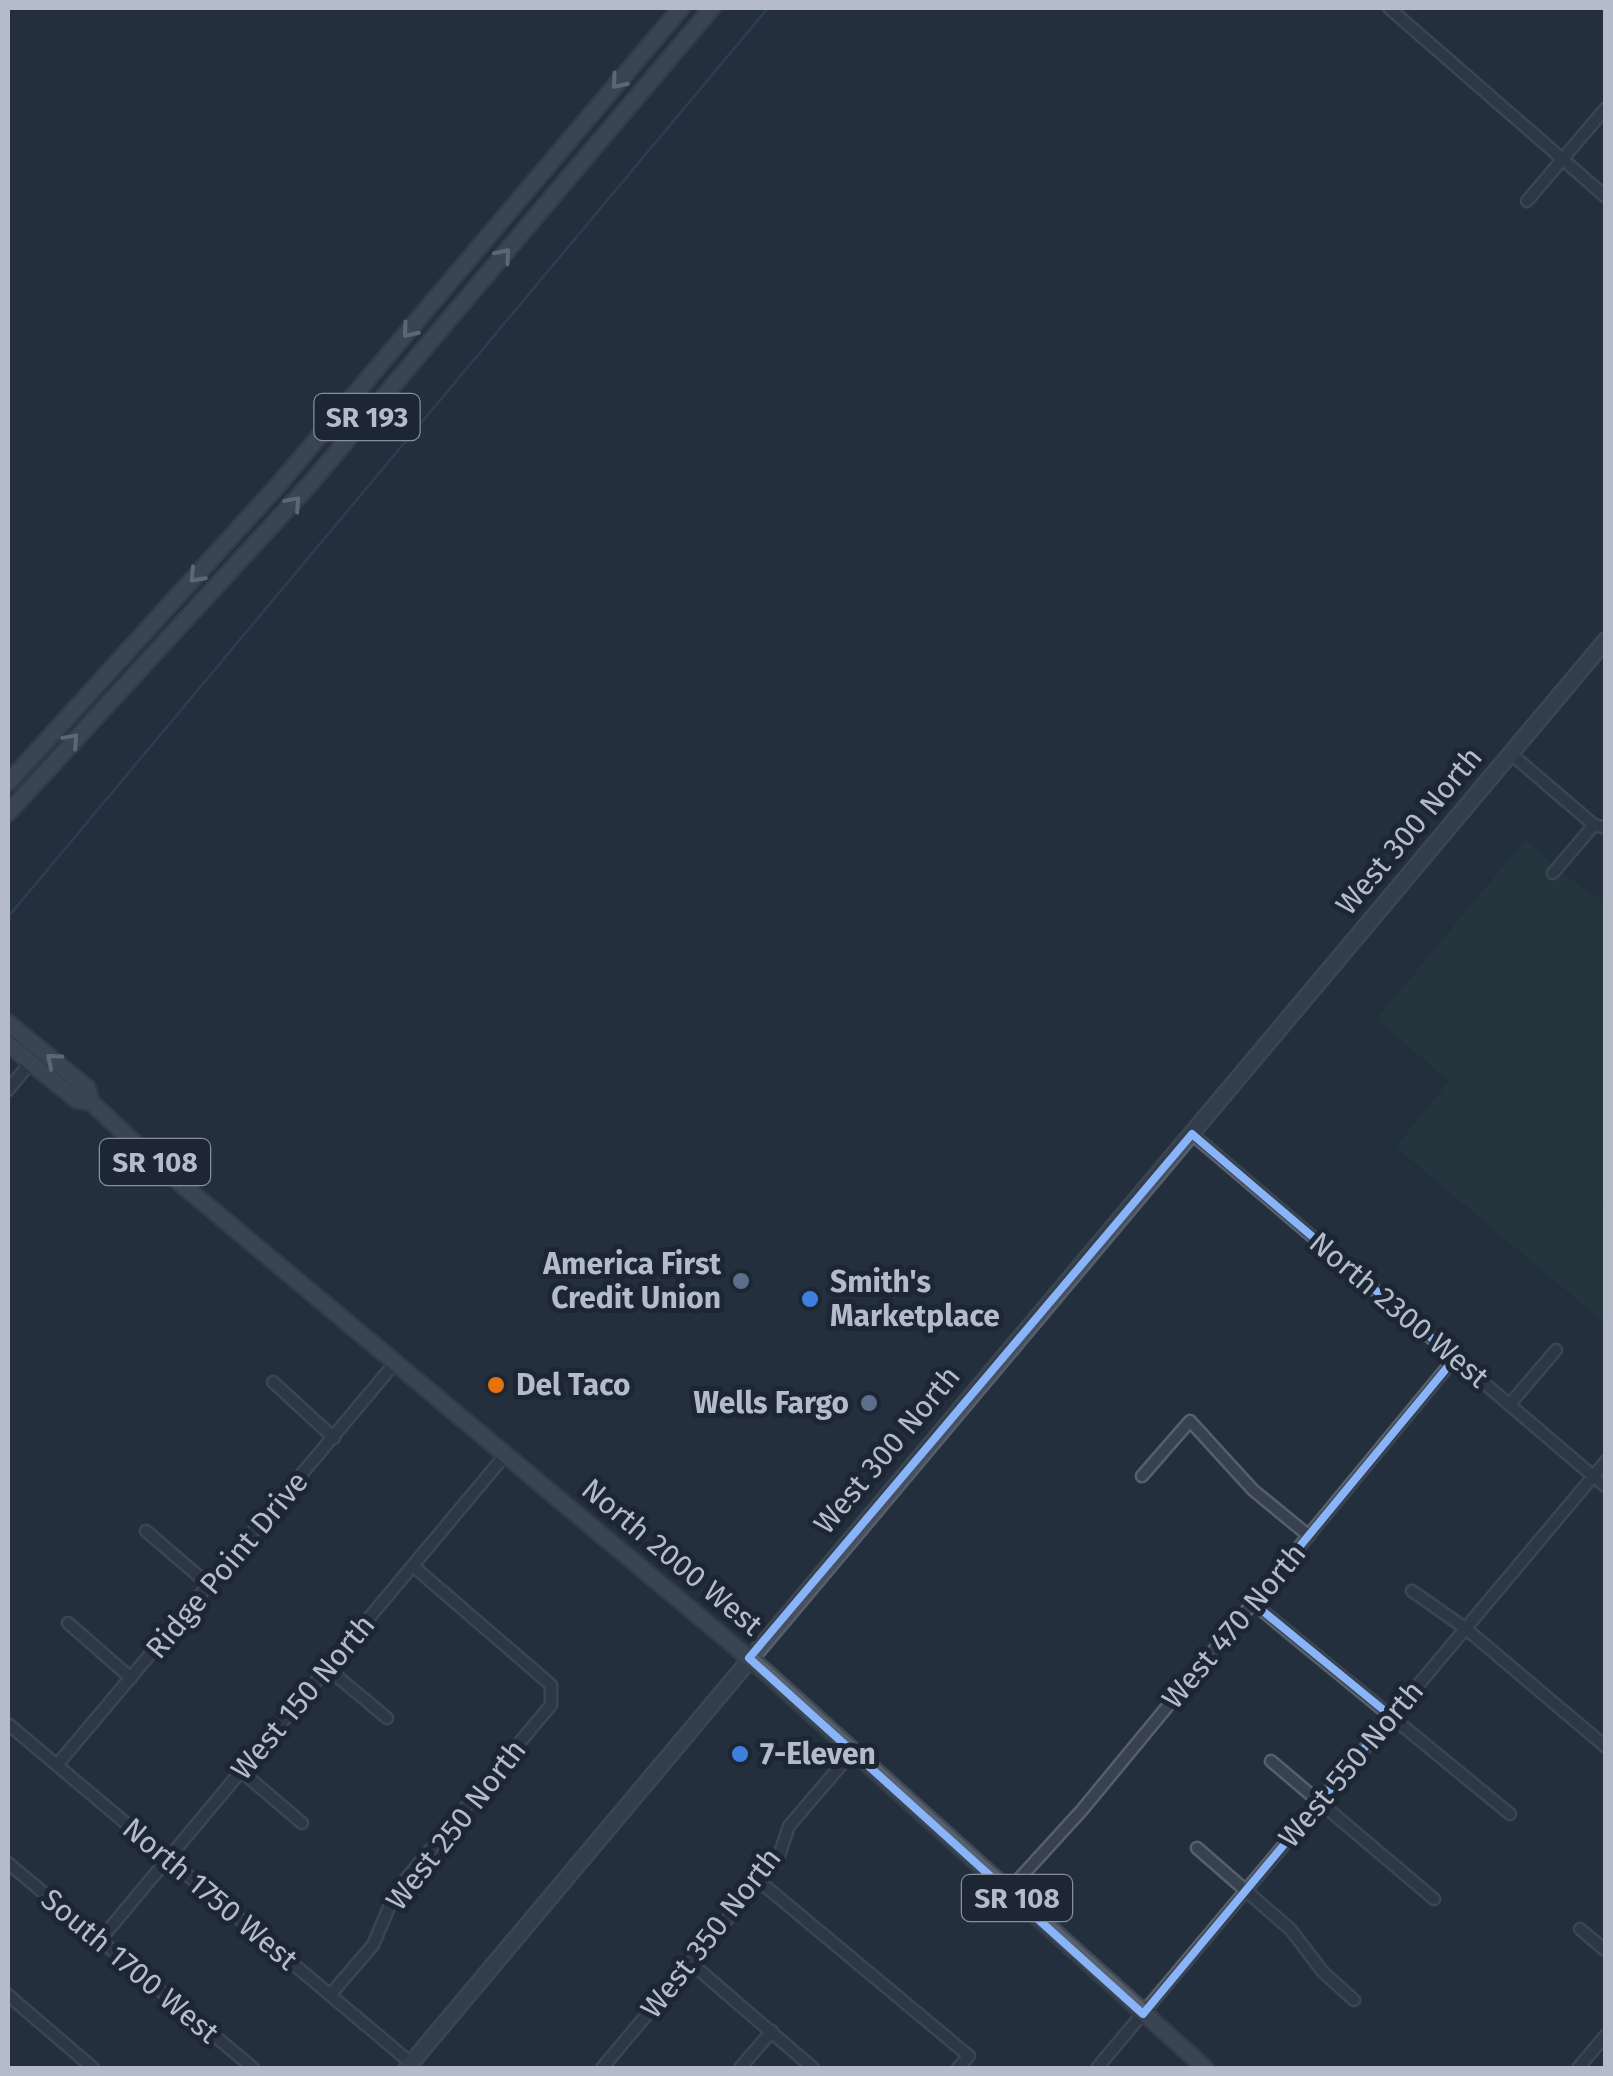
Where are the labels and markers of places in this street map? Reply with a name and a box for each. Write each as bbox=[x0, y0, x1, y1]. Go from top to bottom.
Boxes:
place label: America First Credit Union bbox=[542, 1246, 721, 1316]
place label: Smith's Marketplace bbox=[830, 1264, 1000, 1334]
marker: America First Credit Union bbox=[730, 1270, 752, 1292]
marker: Smith's Marketplace bbox=[799, 1288, 821, 1310]
place label: Del Taco bbox=[516, 1367, 631, 1403]
marker: Del Taco bbox=[485, 1374, 507, 1396]
place label: Wells Fargo bbox=[694, 1385, 849, 1421]
marker: Wells Fargo bbox=[858, 1392, 880, 1414]
place label: 7-Eleven bbox=[760, 1736, 876, 1772]
marker: 7-Eleven bbox=[729, 1743, 751, 1765]

